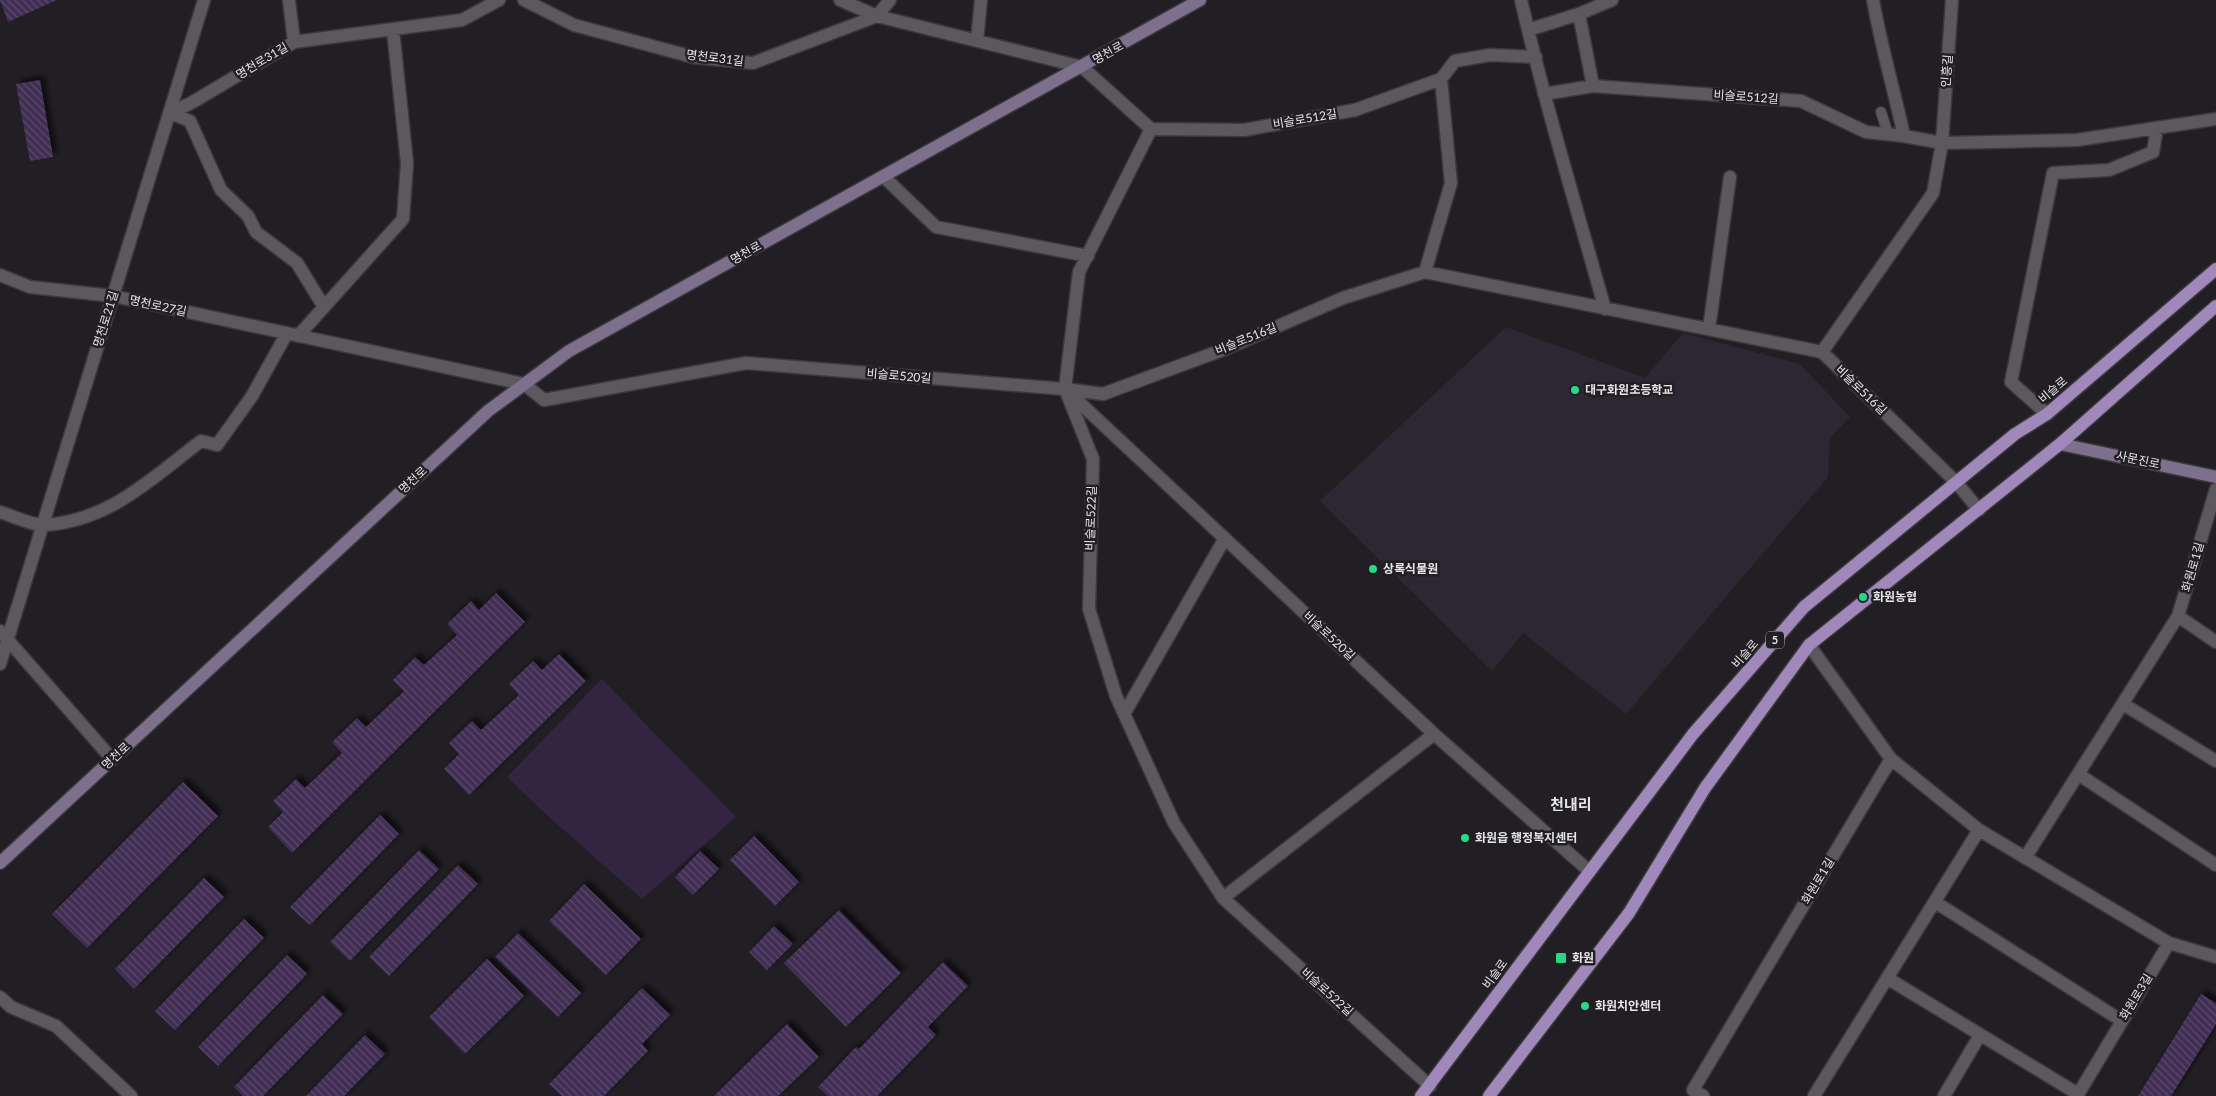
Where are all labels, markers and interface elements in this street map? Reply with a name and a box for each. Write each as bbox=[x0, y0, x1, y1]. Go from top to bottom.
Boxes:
street label: 명천로 bbox=[1090, 38, 1126, 67]
street label: 명천로31길 bbox=[233, 39, 291, 82]
street label: 명천로31길 bbox=[685, 47, 745, 68]
street label: 인흥길 bbox=[1938, 54, 1955, 88]
street label: 비슬로512길 bbox=[1713, 87, 1779, 106]
street label: 비슬로512길 bbox=[1272, 105, 1338, 132]
street label: 명천로 bbox=[728, 238, 764, 267]
street label: 명천로21길 bbox=[90, 289, 121, 349]
street label: 명천로27길 bbox=[128, 292, 188, 319]
street label: 비슬로516길 bbox=[1213, 319, 1279, 358]
street label: 비슬로516길 bbox=[1833, 362, 1890, 418]
street label: 비슬로520길 bbox=[866, 365, 932, 386]
street label: 비슬로 bbox=[2035, 373, 2070, 406]
place label: 대구화원초등학교 bbox=[1585, 382, 1673, 397]
marker: 대구화원초등학교 bbox=[1569, 384, 1581, 396]
street label: 사문진로 bbox=[2115, 448, 2161, 471]
street label: 명천로 bbox=[395, 463, 430, 496]
street label: 비슬로522길 bbox=[1082, 485, 1099, 551]
street label: 화원로1길 bbox=[2178, 540, 2207, 594]
place label: 상록식물원 bbox=[1383, 561, 1438, 576]
marker: 상록식물원 bbox=[1367, 563, 1379, 575]
place label: 화원농협 bbox=[1873, 589, 1917, 604]
marker: 화원농협 bbox=[1857, 591, 1869, 603]
street label: 비슬로520길 bbox=[1300, 608, 1358, 663]
road number: 5 bbox=[1766, 632, 1784, 648]
street label: 비슬로 bbox=[1728, 636, 1761, 671]
street label: 명천로 bbox=[98, 739, 133, 772]
district label: 천내리 bbox=[1550, 795, 1592, 813]
place label: 화원읍 행정복지센터 bbox=[1475, 830, 1577, 845]
marker: 화원읍 행정복지센터 bbox=[1459, 832, 1471, 844]
street label: 화원로1길 bbox=[1798, 855, 1837, 907]
place label: 화원 bbox=[1572, 950, 1594, 965]
marker: 화원 bbox=[1554, 951, 1568, 965]
street label: 비슬로 bbox=[1479, 956, 1510, 992]
street label: 비슬로522길 bbox=[1298, 964, 1357, 1019]
street label: 화원로3길 bbox=[2116, 971, 2155, 1023]
place label: 화원치안센터 bbox=[1595, 998, 1661, 1013]
marker: 화원치안센터 bbox=[1579, 1000, 1591, 1012]

